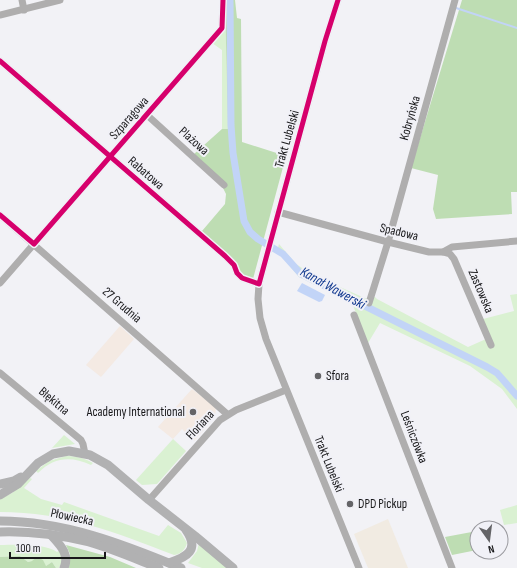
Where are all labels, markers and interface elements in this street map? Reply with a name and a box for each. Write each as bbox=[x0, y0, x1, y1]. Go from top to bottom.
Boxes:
street label: Szparagowa bbox=[106, 93, 152, 143]
street label: Kobryńska bbox=[396, 94, 424, 142]
street label: Trakt Lubelski bbox=[271, 108, 303, 170]
street label: Plażowa bbox=[176, 123, 212, 159]
street label: Rabatowa bbox=[125, 153, 167, 193]
street label: Spadowa bbox=[378, 220, 420, 244]
water label: Kanał Wawerski bbox=[297, 263, 369, 313]
street label: Zastowska bbox=[465, 267, 497, 315]
street label: 27 Grudnia bbox=[99, 284, 145, 326]
place label: Sfora bbox=[326, 368, 349, 384]
marker: Sfora bbox=[313, 371, 323, 381]
street label: Błękitna bbox=[35, 384, 73, 418]
place label: Academy International bbox=[86, 404, 185, 420]
street label: Floriana bbox=[182, 407, 218, 443]
marker: Academy International bbox=[188, 407, 198, 417]
street label: Leśniczówka bbox=[397, 409, 431, 465]
street label: Trakt Lubelski bbox=[310, 434, 348, 494]
place label: DPD Pickup bbox=[358, 496, 407, 512]
marker: DPD Pickup bbox=[345, 499, 355, 509]
street label: Płowiecka bbox=[49, 505, 95, 529]
north arrow bbox=[469, 520, 509, 560]
scale bar bbox=[10, 534, 105, 560]
text: 100 m bbox=[16, 541, 41, 556]
text: N bbox=[487, 542, 496, 556]

